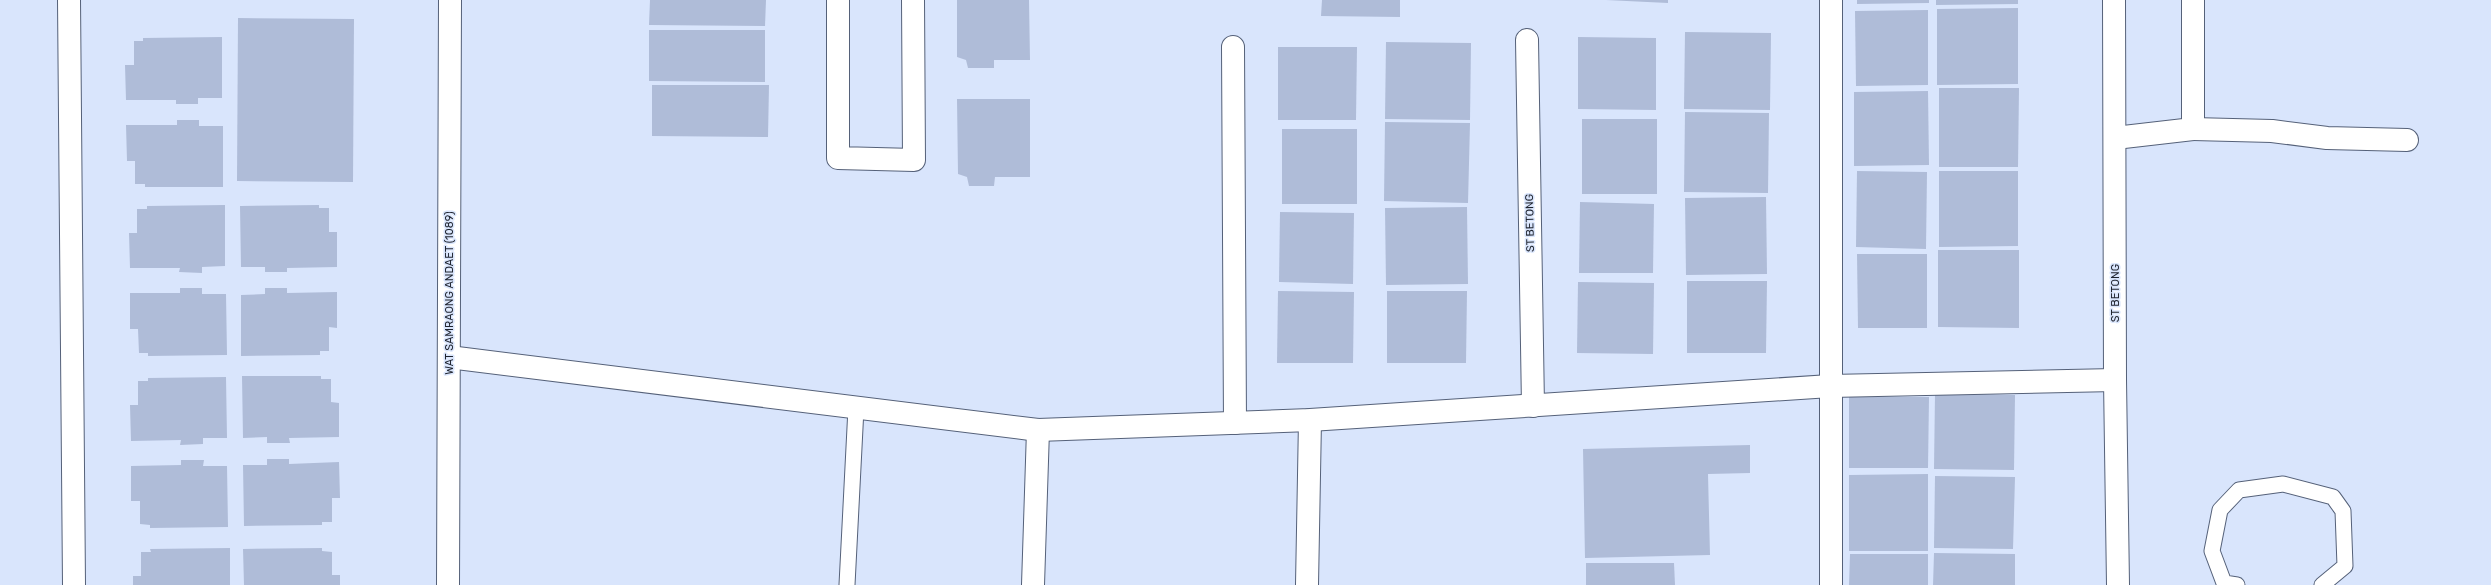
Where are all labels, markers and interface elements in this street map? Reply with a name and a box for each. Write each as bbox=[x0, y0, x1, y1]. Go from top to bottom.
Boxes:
street label: ST BETONG bbox=[1523, 194, 1537, 252]
street label: WAT SAMRAONG ANDAET (1089) bbox=[443, 211, 456, 375]
street label: ST BETONG bbox=[2109, 264, 2122, 322]

